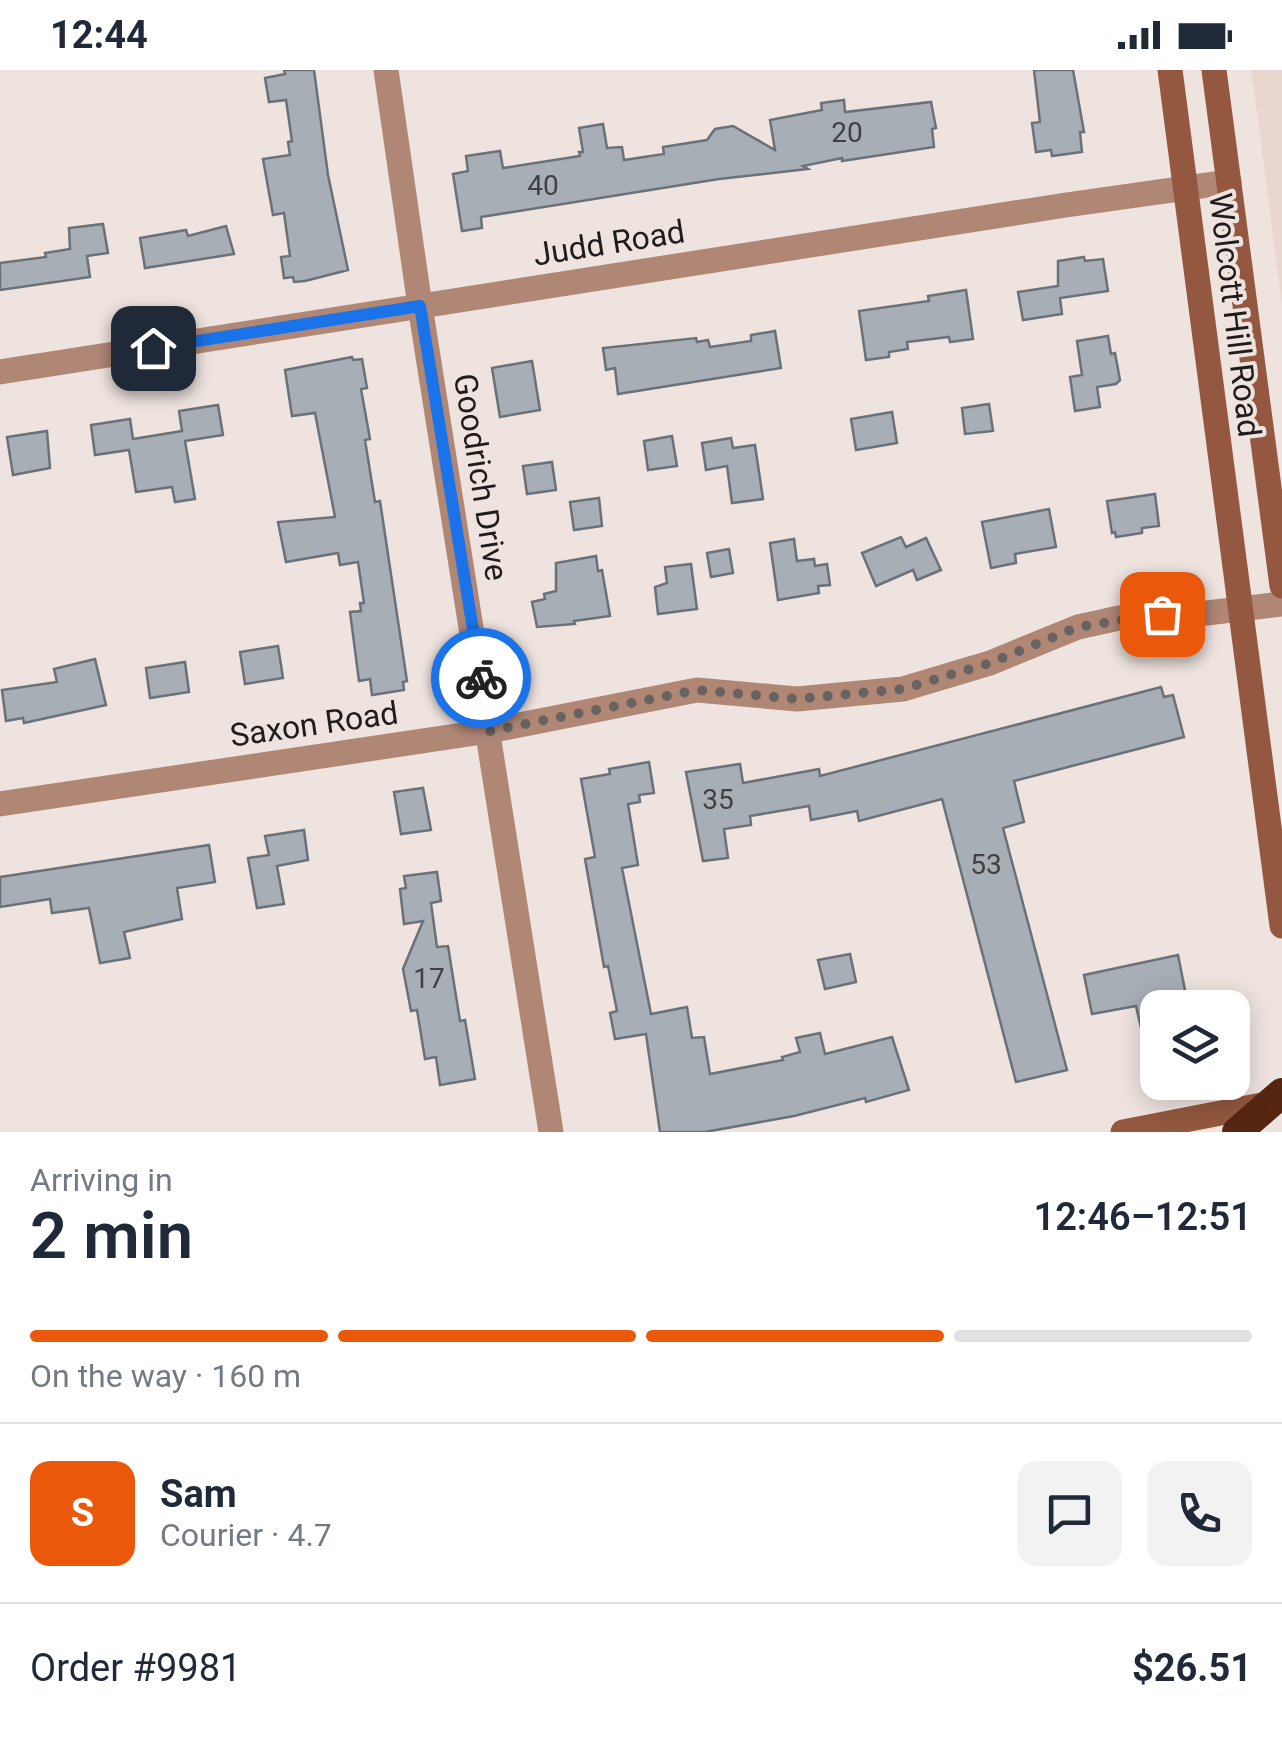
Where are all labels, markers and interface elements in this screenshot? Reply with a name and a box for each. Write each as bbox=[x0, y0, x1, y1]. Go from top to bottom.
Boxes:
text: 12:44 bbox=[50, 13, 148, 57]
house number: 20 bbox=[831, 116, 863, 149]
house number: 40 bbox=[527, 169, 559, 202]
street label: Wolcott Hill Road bbox=[1201, 191, 1269, 439]
street label: Judd Road bbox=[531, 212, 687, 274]
pin bbox=[111, 306, 196, 391]
icon: home bbox=[126, 321, 181, 376]
street label: Goodrich Drive bbox=[446, 371, 516, 583]
pin bbox=[1120, 572, 1205, 657]
icon: bag bbox=[1135, 587, 1190, 642]
courier bbox=[431, 628, 531, 728]
icon: bike bbox=[454, 651, 509, 706]
street label: Saxon Road bbox=[228, 693, 400, 755]
house number: 35 bbox=[702, 783, 734, 816]
house number: 53 bbox=[970, 848, 1002, 881]
house number: 17 bbox=[413, 962, 445, 995]
map controls bbox=[1140, 990, 1250, 1100]
button: layers bbox=[1140, 990, 1250, 1100]
text: Arriving in bbox=[30, 1161, 173, 1199]
text: 12:46–12:51 bbox=[1033, 1195, 1252, 1239]
text: 2 min bbox=[30, 1198, 193, 1274]
text: On the way · 160 m bbox=[30, 1357, 301, 1395]
button: chat bbox=[1017, 1461, 1122, 1566]
button: phone bbox=[1147, 1461, 1252, 1566]
text: Sam bbox=[160, 1472, 237, 1516]
text: S bbox=[71, 1491, 94, 1535]
text: Courier · 4.7 bbox=[160, 1516, 332, 1554]
text: Order #9981 bbox=[30, 1646, 241, 1690]
text: $26.51 bbox=[1132, 1646, 1252, 1690]

